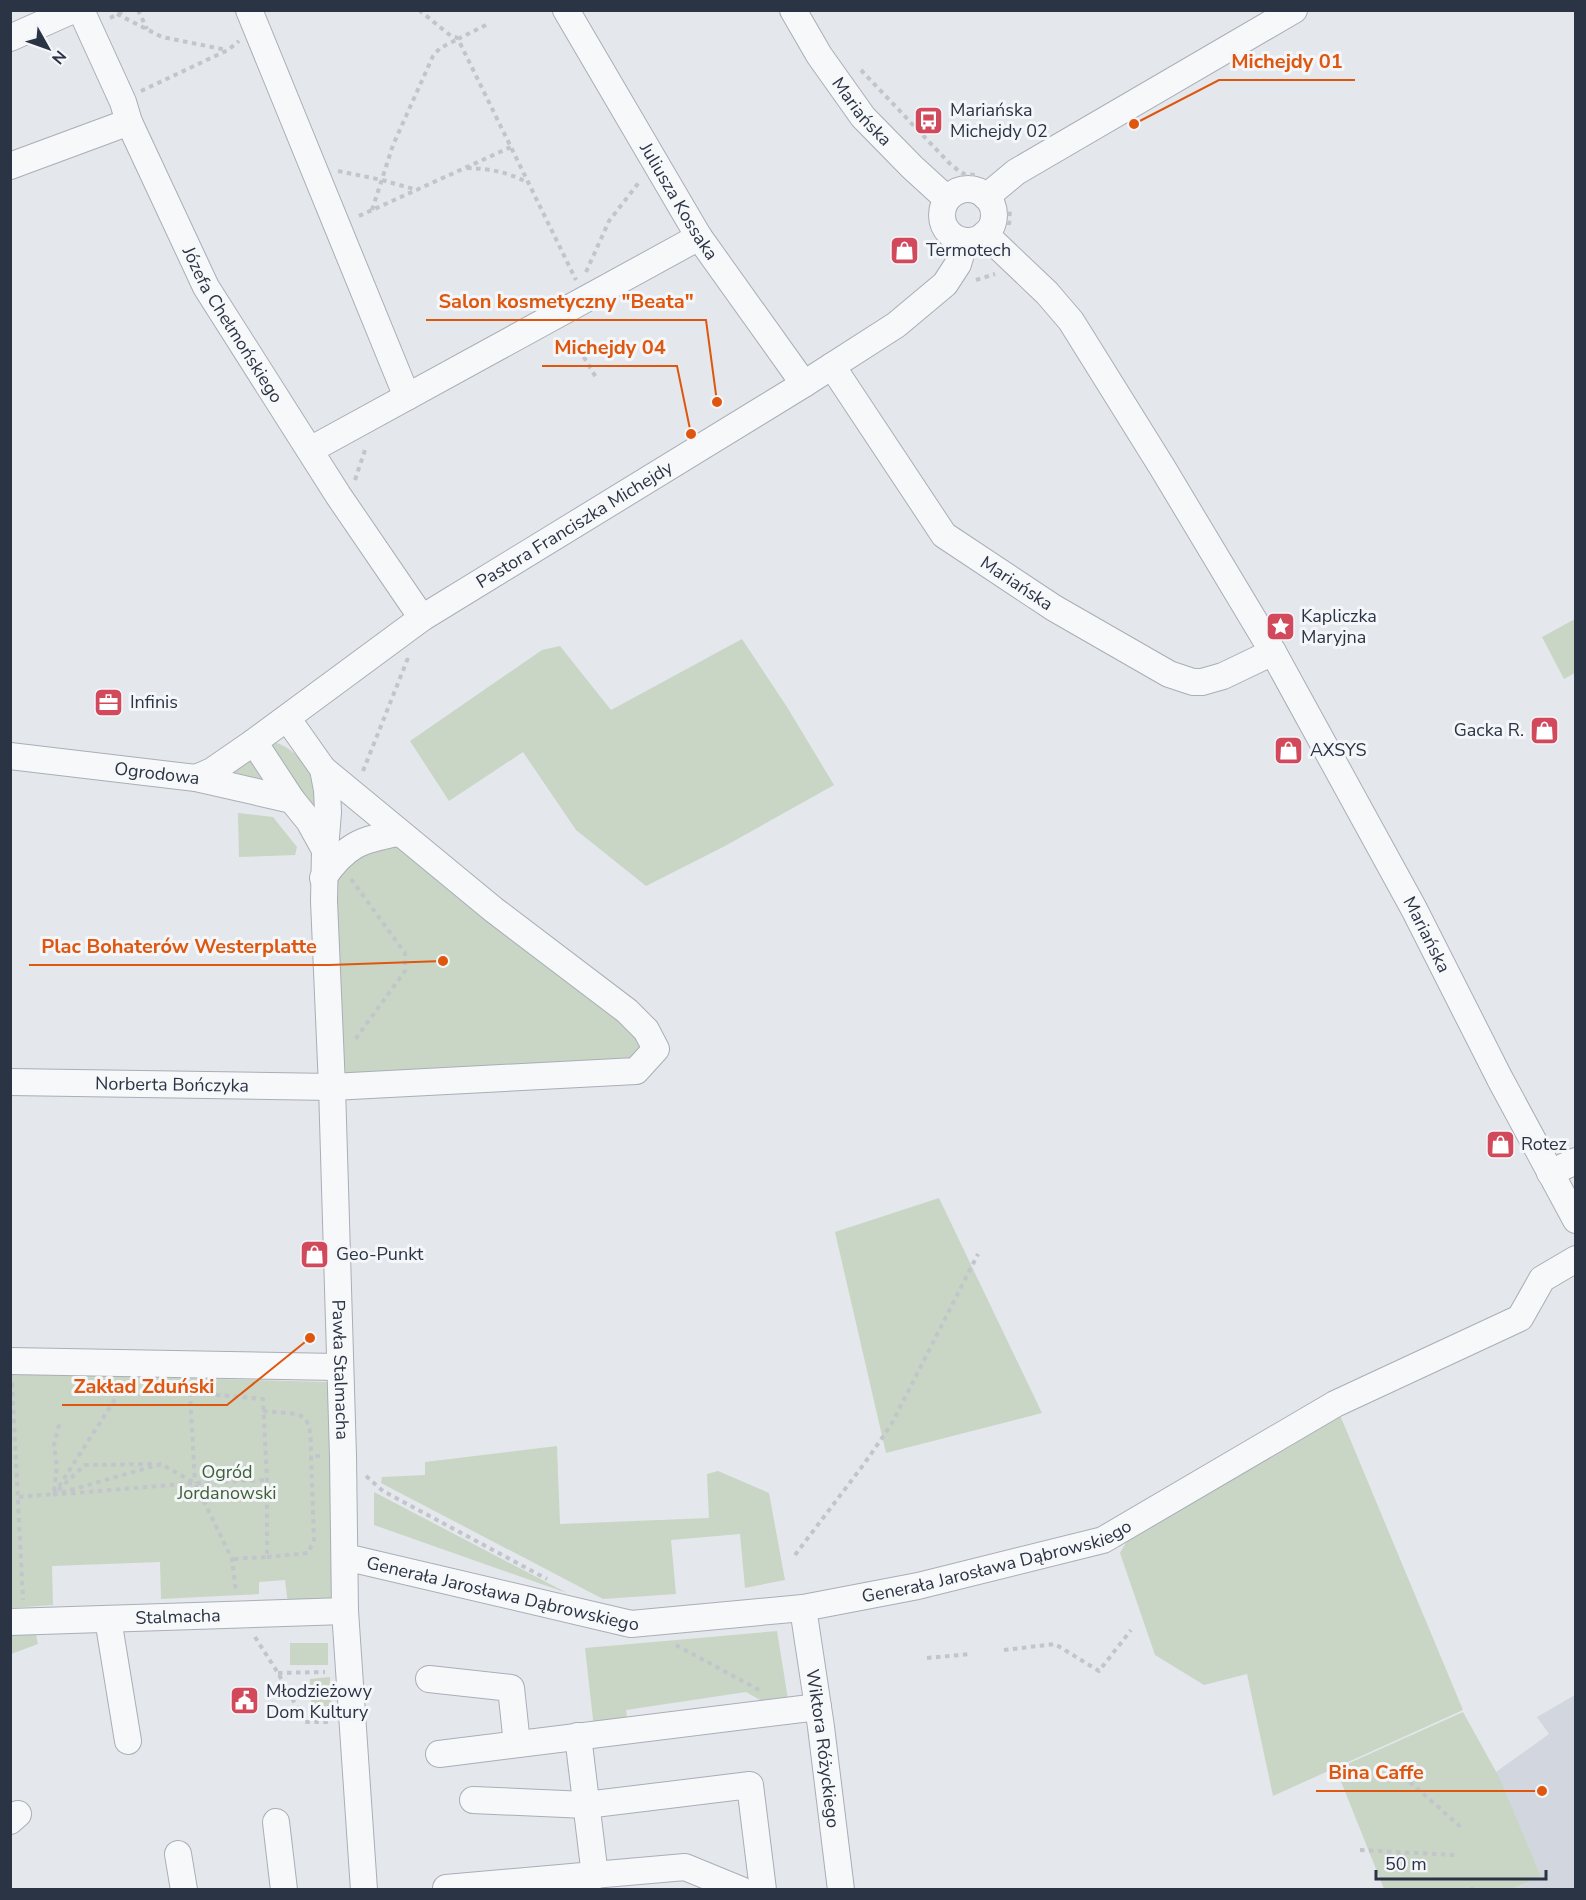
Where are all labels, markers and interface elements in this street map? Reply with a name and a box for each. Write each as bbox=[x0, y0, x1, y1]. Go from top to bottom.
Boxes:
north arrow bbox=[18, 18, 78, 78]
callout: Michejdy 01 bbox=[1219, 42, 1355, 80]
text: N bbox=[46, 45, 71, 69]
text: Michejdy 01 bbox=[1231, 48, 1343, 75]
street label: Mariańska bbox=[826, 72, 897, 151]
place label: Mariańska Michejdy 02 bbox=[950, 98, 1048, 143]
bus stop icon: Mariańska Michejdy 02 bbox=[913, 104, 945, 136]
street label: Juliusza Kossaka bbox=[634, 137, 724, 265]
shop icon: Termotech bbox=[889, 234, 921, 266]
place label: Termotech bbox=[926, 238, 1011, 262]
street label: Józefa Chełmońskiego bbox=[176, 242, 289, 408]
callout: Salon kosmetyczny "Beata" bbox=[426, 282, 706, 320]
text: Salon kosmetyczny "Beata" bbox=[438, 288, 694, 315]
callout: Michejdy 04 bbox=[542, 328, 677, 366]
text: Michejdy 04 bbox=[554, 334, 666, 361]
street label: Pastora Franciszka Michejdy bbox=[472, 455, 678, 594]
street label: Mariańska bbox=[976, 550, 1058, 616]
place label: Kapliczka Maryjna bbox=[1301, 604, 1377, 649]
place icon: Kapliczka Maryjna bbox=[1264, 610, 1296, 642]
office icon: Infinis bbox=[93, 686, 125, 718]
place label: Infinis bbox=[130, 690, 178, 714]
shop icon: Gacka R. bbox=[1529, 714, 1561, 746]
place label: Gacka R. bbox=[1454, 718, 1524, 742]
shop icon: AXSYS bbox=[1273, 734, 1305, 766]
place label: AXSYS bbox=[1310, 738, 1366, 762]
street label: Ogrodowa bbox=[113, 756, 201, 790]
street label: Mariańska bbox=[1397, 892, 1456, 977]
callout: Plac Bohaterów Westerplatte bbox=[29, 927, 329, 965]
text: Plac Bohaterów Westerplatte bbox=[41, 933, 317, 960]
street label: Norberta Bończyka bbox=[95, 1071, 249, 1098]
shop icon: Rotez bbox=[1484, 1128, 1516, 1160]
place label: Rotez bbox=[1521, 1132, 1567, 1156]
shop icon: Geo-Punkt bbox=[299, 1238, 331, 1270]
place label: Geo-Punkt bbox=[336, 1242, 424, 1266]
street label: Pawła Stalmacha bbox=[326, 1299, 355, 1440]
callout: Zakład Zduński bbox=[62, 1367, 227, 1405]
text: Zakład Zduński bbox=[74, 1373, 214, 1400]
park label: Ogród Jordanowski bbox=[176, 1460, 277, 1505]
street label: Generała Jarosława Dąbrowskiego bbox=[860, 1514, 1136, 1608]
street label: Generała Jarosława Dąbrowskiego bbox=[364, 1550, 640, 1636]
street label: Stalmacha bbox=[135, 1603, 221, 1630]
street label: Wiktora Różyckiego bbox=[800, 1667, 845, 1830]
place label: Młodzieżowy Dom Kultury bbox=[266, 1679, 373, 1724]
public building icon: Młodzieżowy Dom Kultury bbox=[229, 1685, 261, 1717]
callout: Bina Caffe bbox=[1316, 1753, 1436, 1791]
text: Bina Caffe bbox=[1328, 1759, 1424, 1786]
scale bar bbox=[1376, 1843, 1546, 1881]
text: 50 m bbox=[1385, 1852, 1427, 1876]

